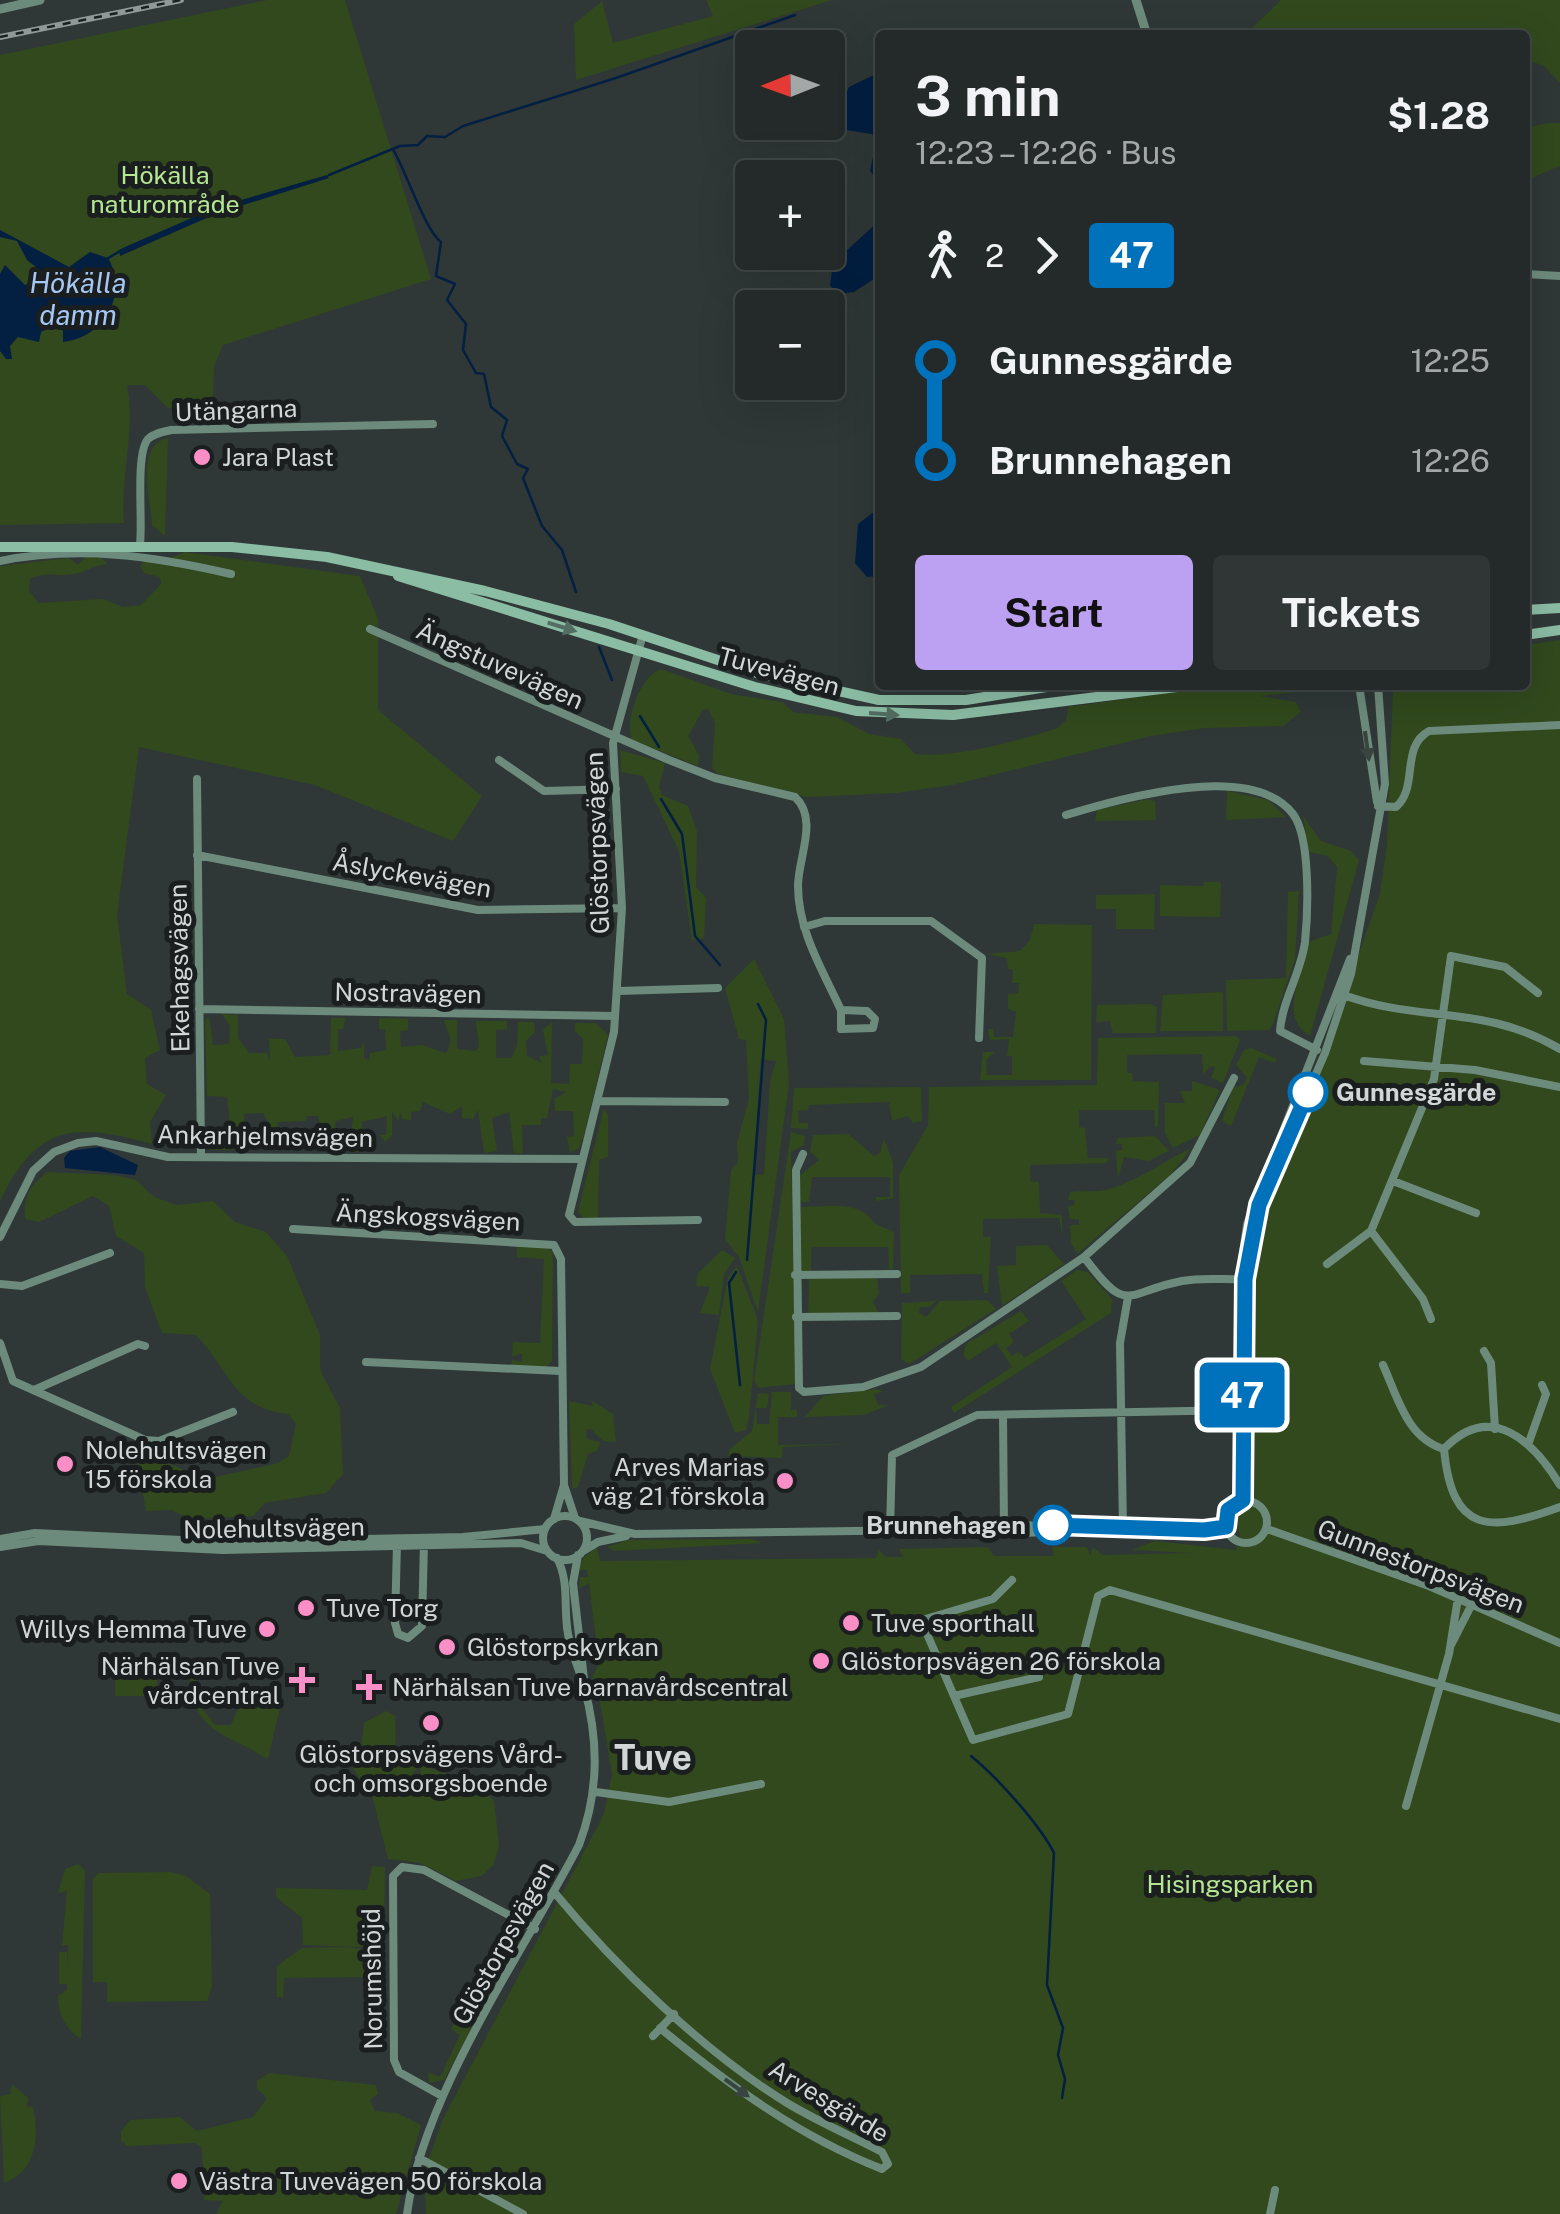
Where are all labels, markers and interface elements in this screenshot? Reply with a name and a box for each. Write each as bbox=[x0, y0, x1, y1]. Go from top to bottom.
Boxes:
north arrow bbox=[735, 30, 845, 140]
map controls bbox=[735, 30, 845, 400]
text: 3 min bbox=[915, 64, 1061, 128]
text: $1.28 bbox=[1387, 93, 1490, 138]
text: 12:23 – 12:26 · Bus bbox=[915, 134, 1177, 171]
park label: Hökälla naturområde bbox=[90, 160, 240, 219]
button: + bbox=[735, 160, 845, 270]
icon: walk bbox=[915, 228, 970, 283]
icon: forward bbox=[1019, 228, 1074, 283]
text: 47 bbox=[1109, 235, 1154, 276]
text: 2 bbox=[985, 237, 1004, 274]
water label: Hökälla damm bbox=[30, 266, 126, 331]
button: − bbox=[735, 290, 845, 400]
text: Gunnesgärde bbox=[989, 338, 1233, 383]
text: 12:25 bbox=[1410, 342, 1490, 379]
street label: Utängarna bbox=[174, 393, 298, 427]
text: Brunnehagen bbox=[989, 438, 1232, 483]
place label: Jara Plast bbox=[222, 442, 334, 472]
text: 12:26 bbox=[1411, 442, 1490, 479]
marker: Jara Plast bbox=[191, 446, 213, 468]
button: Start bbox=[915, 555, 1193, 670]
button: Tickets bbox=[1213, 555, 1490, 670]
street label: Ängstuvevägen bbox=[412, 615, 588, 715]
one-way arrow bbox=[547, 620, 578, 635]
street label: Tuvevägen bbox=[715, 640, 843, 702]
one-way arrow bbox=[869, 706, 901, 722]
one-way arrow bbox=[1360, 731, 1376, 762]
street label: Glöstorpsvägen bbox=[579, 751, 615, 935]
street label: Åslyckevägen bbox=[330, 846, 494, 904]
street label: Ekehagsvägen bbox=[163, 883, 195, 1053]
street label: Nostravägen bbox=[334, 977, 482, 1009]
marker: Gunnesgärde bbox=[1289, 1073, 1327, 1111]
place label: Gunnesgärde bbox=[1336, 1077, 1496, 1107]
street label: Ankarhjelmsvägen bbox=[157, 1119, 373, 1153]
street label: Ängskogsvägen bbox=[335, 1197, 521, 1237]
line badge: 47 bbox=[1197, 1362, 1287, 1428]
text: 47 bbox=[1220, 1375, 1264, 1416]
place label: Nolehultsvägen 15 förskola bbox=[85, 1435, 267, 1494]
place label: Arves Marias väg 21 förskola bbox=[591, 1452, 765, 1511]
marker: Nolehultsvägen 15 förskola bbox=[54, 1453, 76, 1475]
marker: Arves Marias väg 21 förskola bbox=[774, 1470, 796, 1492]
marker: Brunnehagen bbox=[1034, 1506, 1072, 1544]
place label: Brunnehagen bbox=[866, 1510, 1026, 1540]
street label: Nolehultsvägen bbox=[183, 1511, 365, 1545]
street label: Gunnestorpsvägen bbox=[1313, 1513, 1529, 1619]
place label: Tuve Torg bbox=[326, 1593, 439, 1623]
marker: Tuve Torg bbox=[295, 1597, 317, 1619]
place label: Tuve sporthall bbox=[871, 1608, 1035, 1638]
marker: Tuve sporthall bbox=[840, 1612, 862, 1634]
place label: Willys Hemma Tuve bbox=[20, 1614, 247, 1644]
marker: Willys Hemma Tuve bbox=[256, 1618, 278, 1640]
place label: Glöstorpskyrkan bbox=[467, 1632, 659, 1662]
marker: Glöstorpskyrkan bbox=[436, 1636, 458, 1658]
place label: Glöstorpsvägen 26 förskola bbox=[841, 1646, 1161, 1676]
marker: Glöstorpsvägen 26 förskola bbox=[810, 1650, 832, 1672]
place label: Närhälsan Tuve vårdcentral bbox=[101, 1651, 280, 1710]
marker: Närhälsan Tuve vårdcentral bbox=[289, 1667, 315, 1693]
place label: Närhälsan Tuve barnavårdscentral bbox=[392, 1672, 789, 1702]
marker: Närhälsan Tuve barnavårdscentral bbox=[356, 1674, 382, 1700]
marker: Glöstorpsvägens Vård- och omsorgsboende bbox=[420, 1712, 442, 1734]
district label: Tuve bbox=[614, 1737, 692, 1778]
place label: Glöstorpsvägens Vård- och omsorgsboende bbox=[299, 1739, 563, 1798]
street label: Glöstorpsvägen bbox=[446, 1856, 560, 2030]
park label: Hisingsparken bbox=[1147, 1869, 1313, 1899]
street label: Norumshöjd bbox=[356, 1908, 388, 2050]
street label: Arvesgärde bbox=[764, 2053, 894, 2149]
one-way arrow bbox=[723, 2078, 750, 2098]
place label: Västra Tuvevägen 50 förskola bbox=[199, 2166, 542, 2196]
marker: Västra Tuvevägen 50 förskola bbox=[168, 2170, 190, 2192]

